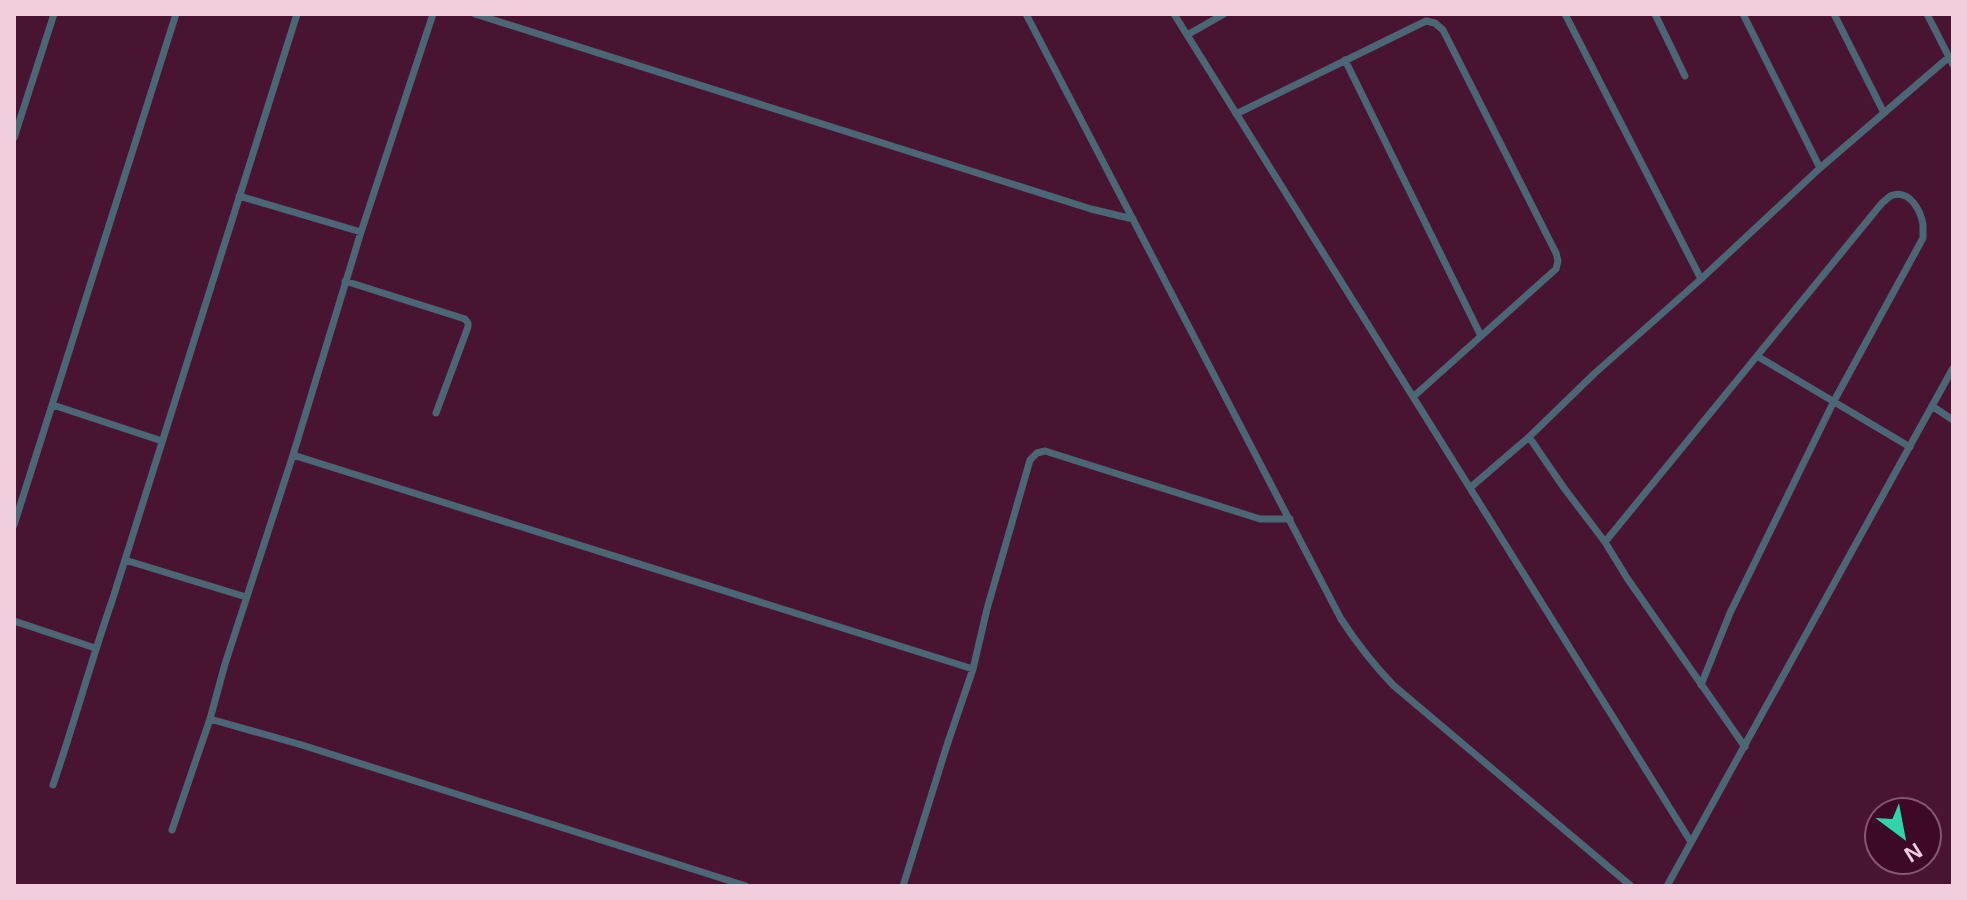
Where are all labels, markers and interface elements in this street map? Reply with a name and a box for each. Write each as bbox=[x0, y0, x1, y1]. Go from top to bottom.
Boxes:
north arrow bbox=[1863, 796, 1943, 876]
text: N bbox=[1900, 838, 1927, 867]

